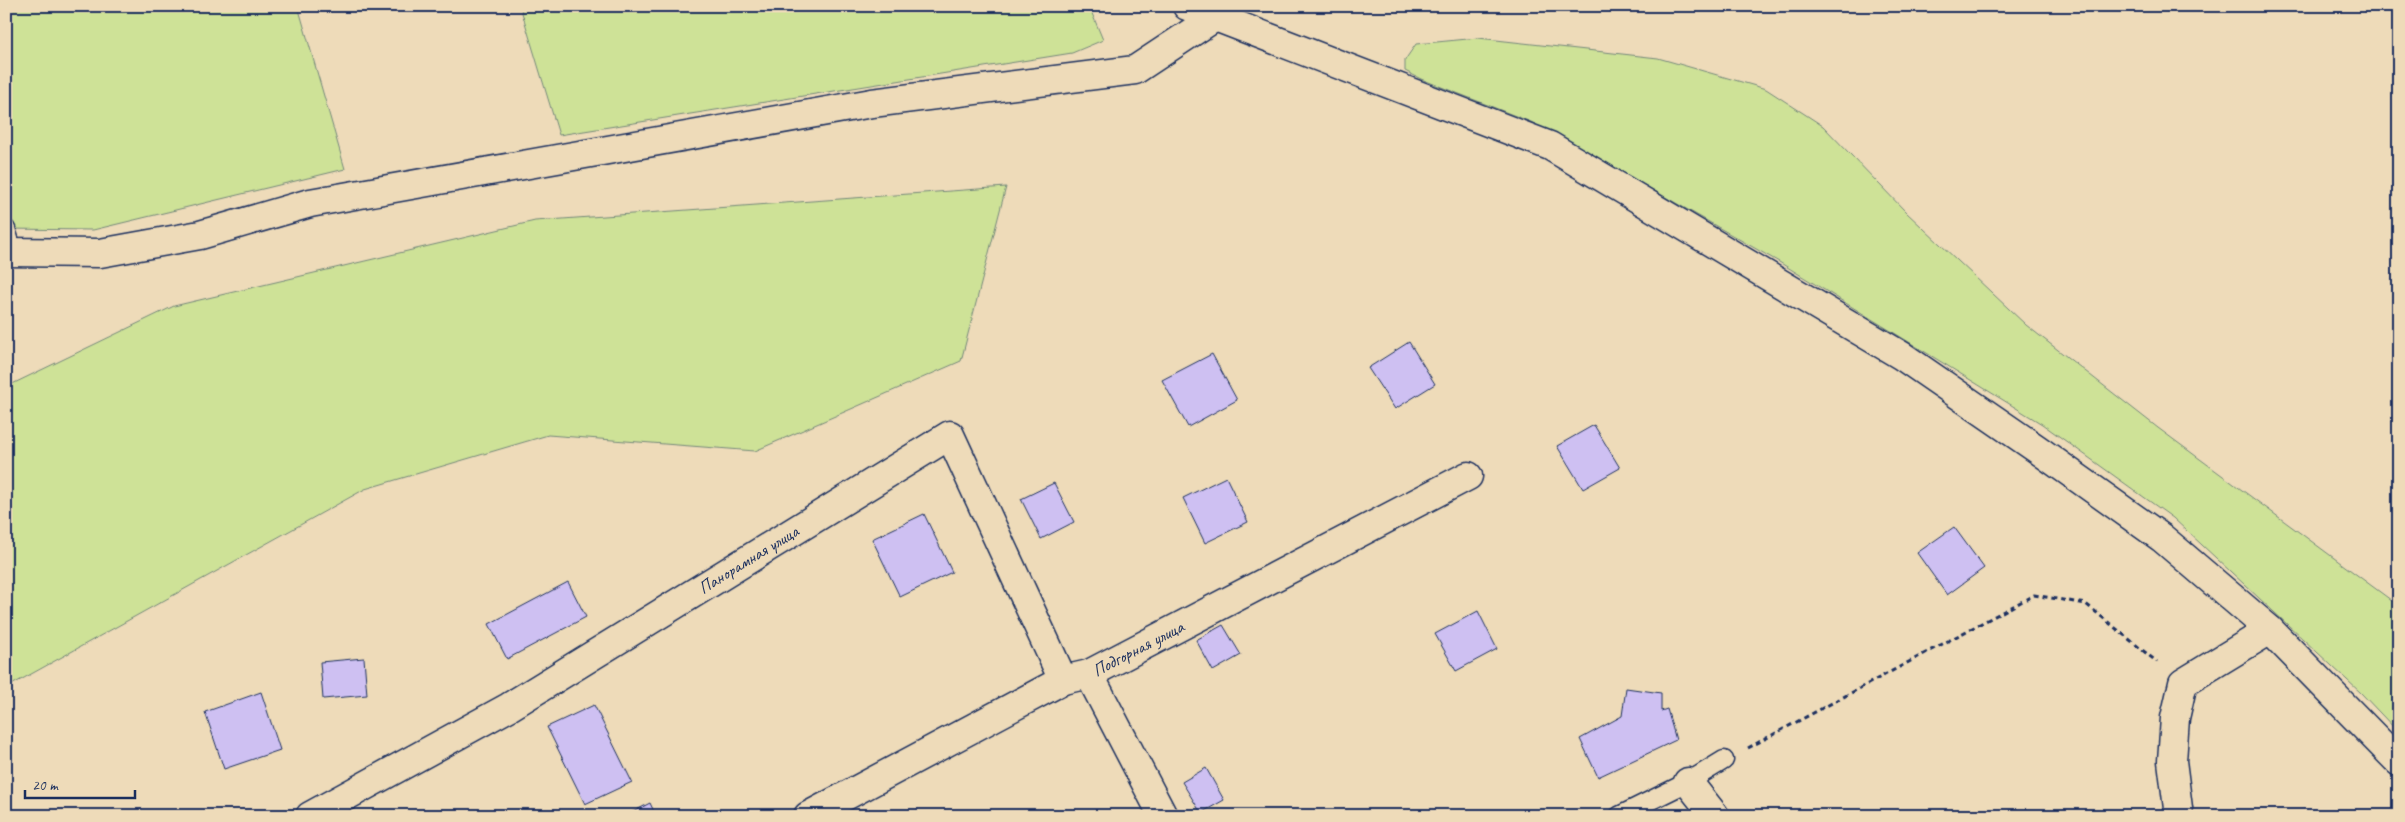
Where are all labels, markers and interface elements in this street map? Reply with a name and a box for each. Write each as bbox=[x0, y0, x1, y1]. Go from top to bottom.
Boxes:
street label: Панорамная улица bbox=[694, 519, 804, 599]
street label: Подгорная улица bbox=[1089, 615, 1189, 681]
scale bar bbox=[25, 767, 135, 799]
text: 20 m bbox=[32, 776, 59, 795]

